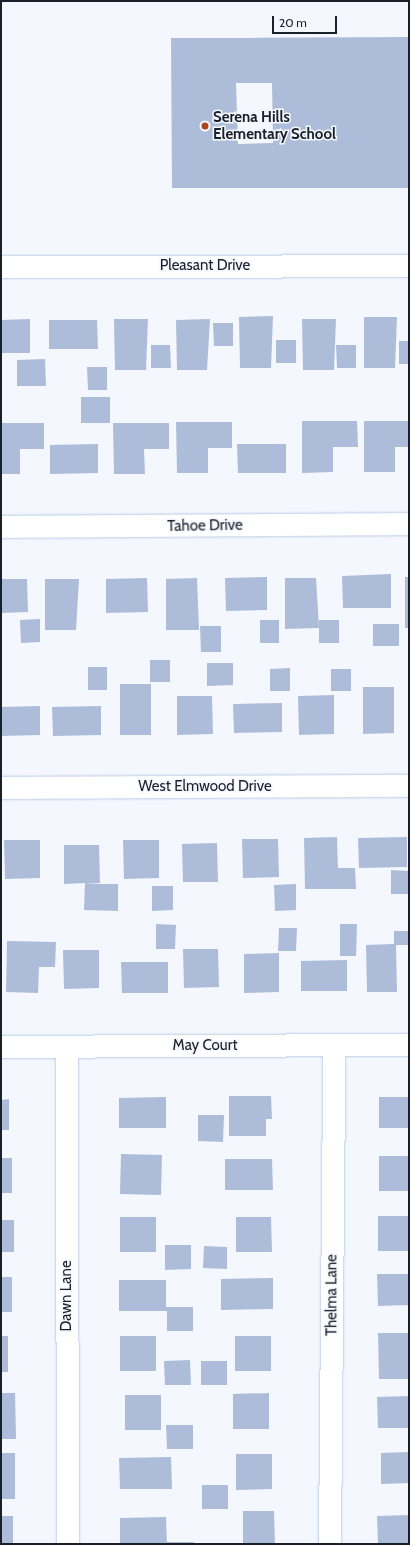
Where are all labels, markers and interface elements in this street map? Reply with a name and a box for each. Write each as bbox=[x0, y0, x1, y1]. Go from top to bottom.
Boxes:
scale bar bbox=[274, 8, 339, 34]
text: 20 m bbox=[279, 15, 307, 30]
place label: Serena Hills Elementary School bbox=[213, 108, 336, 143]
marker: Serena Hills Elementary School bbox=[200, 121, 210, 131]
street label: Pleasant Drive bbox=[160, 257, 250, 275]
street label: Tahoe Drive bbox=[167, 516, 243, 536]
street label: West Elmwood Drive bbox=[138, 778, 272, 796]
street label: May Court bbox=[173, 1037, 237, 1055]
street label: Thelma Lane bbox=[323, 1254, 341, 1336]
street label: Dawn Lane bbox=[58, 1260, 76, 1332]

